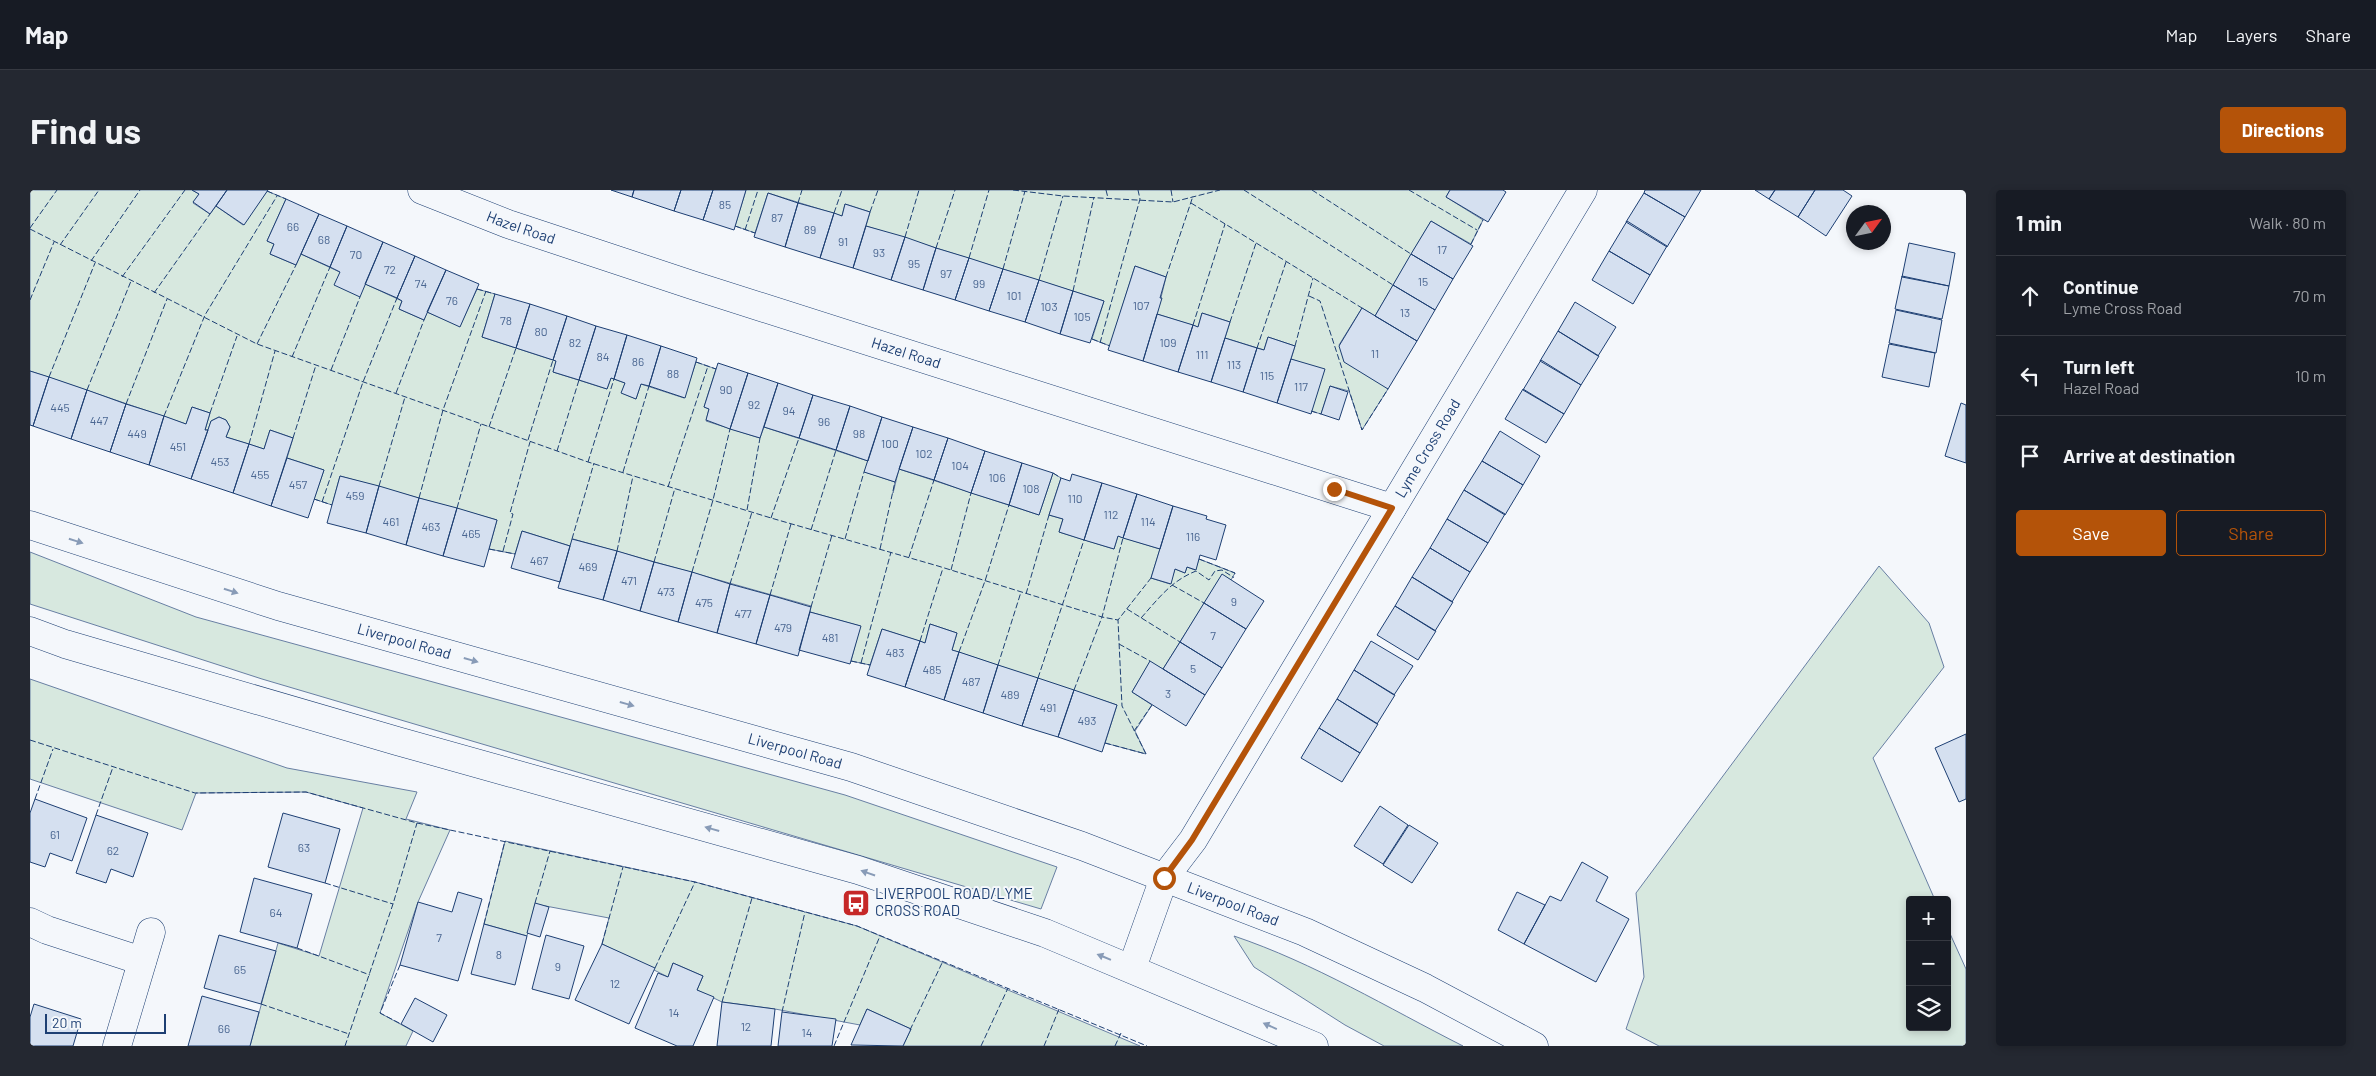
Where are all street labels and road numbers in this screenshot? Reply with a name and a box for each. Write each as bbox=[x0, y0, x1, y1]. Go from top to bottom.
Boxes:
street label: Hazel Road bbox=[484, 206, 558, 247]
street label: Hazel Road bbox=[869, 333, 943, 372]
street label: Lyme Cross Road bbox=[1391, 395, 1464, 500]
street label: Liverpool Road bbox=[355, 619, 454, 662]
street label: Liverpool Road bbox=[746, 729, 844, 772]
street label: Liverpool Road bbox=[1185, 877, 1282, 929]

